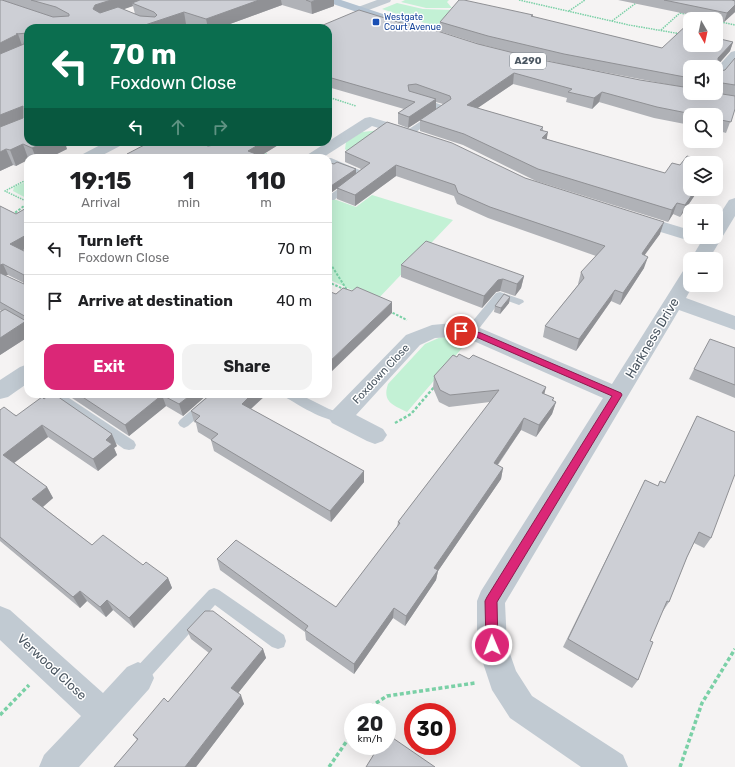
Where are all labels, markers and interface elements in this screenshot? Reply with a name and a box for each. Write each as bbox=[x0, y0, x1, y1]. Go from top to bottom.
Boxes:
place label: Westgate Court Avenue bbox=[384, 12, 441, 32]
north arrow bbox=[683, 12, 723, 52]
map controls bbox=[683, 12, 723, 292]
marker: Westgate Court Avenue bbox=[371, 17, 381, 27]
text: 70 m bbox=[110, 38, 177, 71]
icon: left bbox=[44, 40, 96, 92]
road number: A290 bbox=[510, 53, 546, 69]
button: sound bbox=[683, 60, 723, 100]
text: Foxdown Close bbox=[110, 72, 236, 94]
button: search bbox=[683, 108, 723, 148]
icon: left bbox=[125, 116, 147, 138]
icon: ahead bbox=[167, 116, 189, 138]
icon: right bbox=[209, 116, 231, 138]
button: layers bbox=[683, 156, 723, 196]
text: 19:15 bbox=[70, 167, 132, 195]
text: 1 bbox=[183, 167, 195, 195]
text: 110 bbox=[246, 167, 286, 195]
text: Arrival bbox=[81, 195, 120, 210]
text: min bbox=[177, 195, 200, 210]
text: m bbox=[260, 195, 272, 210]
button: + bbox=[683, 204, 723, 244]
text: Turn left bbox=[78, 232, 143, 250]
icon: left bbox=[44, 238, 66, 260]
text: 70 m bbox=[278, 240, 312, 258]
text: Foxdown Close bbox=[78, 250, 169, 265]
button: − bbox=[683, 252, 723, 292]
icon: arrive bbox=[44, 290, 66, 312]
text: Arrive at destination bbox=[78, 292, 233, 310]
text: 40 m bbox=[276, 292, 312, 310]
street label: Harkness Drive bbox=[622, 295, 682, 381]
pin bbox=[444, 314, 478, 348]
icon: arrive bbox=[450, 320, 472, 342]
street label: Foxdown Close bbox=[350, 341, 412, 407]
button: Exit bbox=[44, 344, 174, 390]
button: Share bbox=[182, 344, 312, 390]
position arrow bbox=[471, 624, 513, 666]
street label: Verwood Close bbox=[14, 631, 90, 703]
speed limit sign: 30 bbox=[404, 703, 456, 755]
text: 20 bbox=[357, 712, 383, 736]
text: km/h bbox=[358, 733, 382, 745]

